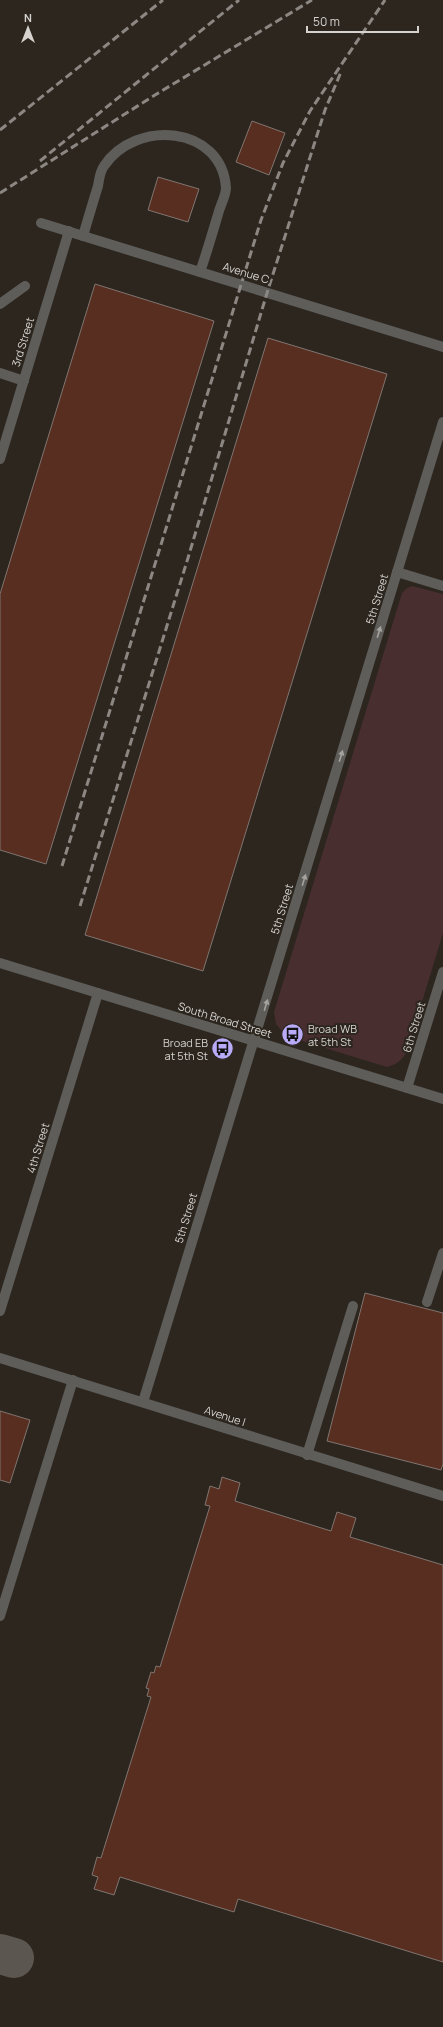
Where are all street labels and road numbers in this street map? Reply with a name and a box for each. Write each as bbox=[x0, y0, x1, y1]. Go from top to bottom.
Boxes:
street label: Avenue C bbox=[221, 258, 271, 287]
street label: 3rd Street bbox=[8, 315, 37, 368]
street label: 5th Street bbox=[362, 572, 391, 626]
street label: 5th Street bbox=[267, 882, 296, 936]
street label: South Broad Street bbox=[176, 998, 274, 1041]
street label: 6th Street bbox=[399, 1000, 428, 1054]
street label: 4th Street bbox=[23, 1121, 52, 1175]
street label: 5th Street bbox=[171, 1191, 200, 1245]
street label: Avenue I bbox=[203, 1402, 248, 1429]

